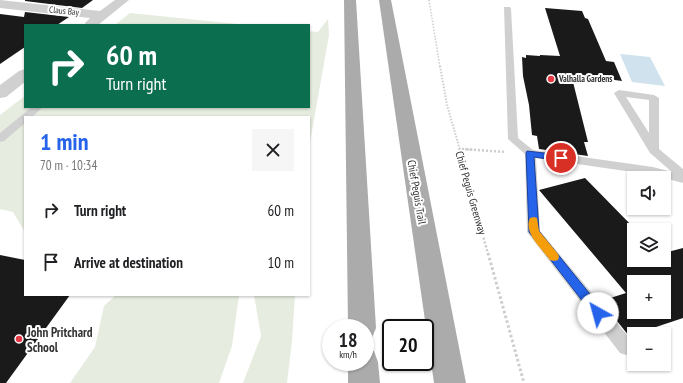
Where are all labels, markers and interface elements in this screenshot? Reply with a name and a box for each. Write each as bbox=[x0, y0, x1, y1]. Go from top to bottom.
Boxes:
street label: Claus Bay bbox=[49, 3, 80, 18]
text: 60 m bbox=[106, 36, 157, 73]
icon: right bbox=[40, 40, 92, 92]
text: Turn right bbox=[106, 72, 166, 95]
place label: Valhalla Gardens bbox=[558, 73, 613, 84]
marker: Valhalla Gardens bbox=[546, 74, 556, 84]
text: 1 min bbox=[40, 126, 88, 157]
button: close bbox=[252, 129, 294, 171]
pin bbox=[544, 141, 578, 175]
icon: arrive bbox=[550, 147, 572, 169]
street label: Chief Peguis Greenway bbox=[452, 150, 490, 237]
text: 70 m · 10:34 bbox=[40, 157, 97, 174]
street label: Chief Peguis Trail bbox=[404, 159, 430, 226]
map controls bbox=[627, 171, 671, 371]
button: sound bbox=[627, 171, 671, 215]
icon: right bbox=[40, 199, 62, 221]
text: Turn right bbox=[74, 201, 126, 220]
text: 60 m bbox=[268, 201, 294, 220]
button: layers bbox=[627, 223, 671, 267]
icon: arrive bbox=[40, 251, 62, 273]
text: Arrive at destination bbox=[74, 253, 183, 272]
text: 10 m bbox=[268, 253, 294, 272]
button: + bbox=[627, 275, 671, 319]
position arrow bbox=[577, 292, 619, 334]
speed limit sign: 20 bbox=[382, 319, 434, 371]
place label: John Pritchard School bbox=[26, 324, 93, 356]
text: 18 bbox=[338, 327, 358, 353]
button: − bbox=[627, 327, 671, 371]
marker: John Pritchard School bbox=[14, 334, 24, 344]
text: km/h bbox=[339, 348, 357, 361]

